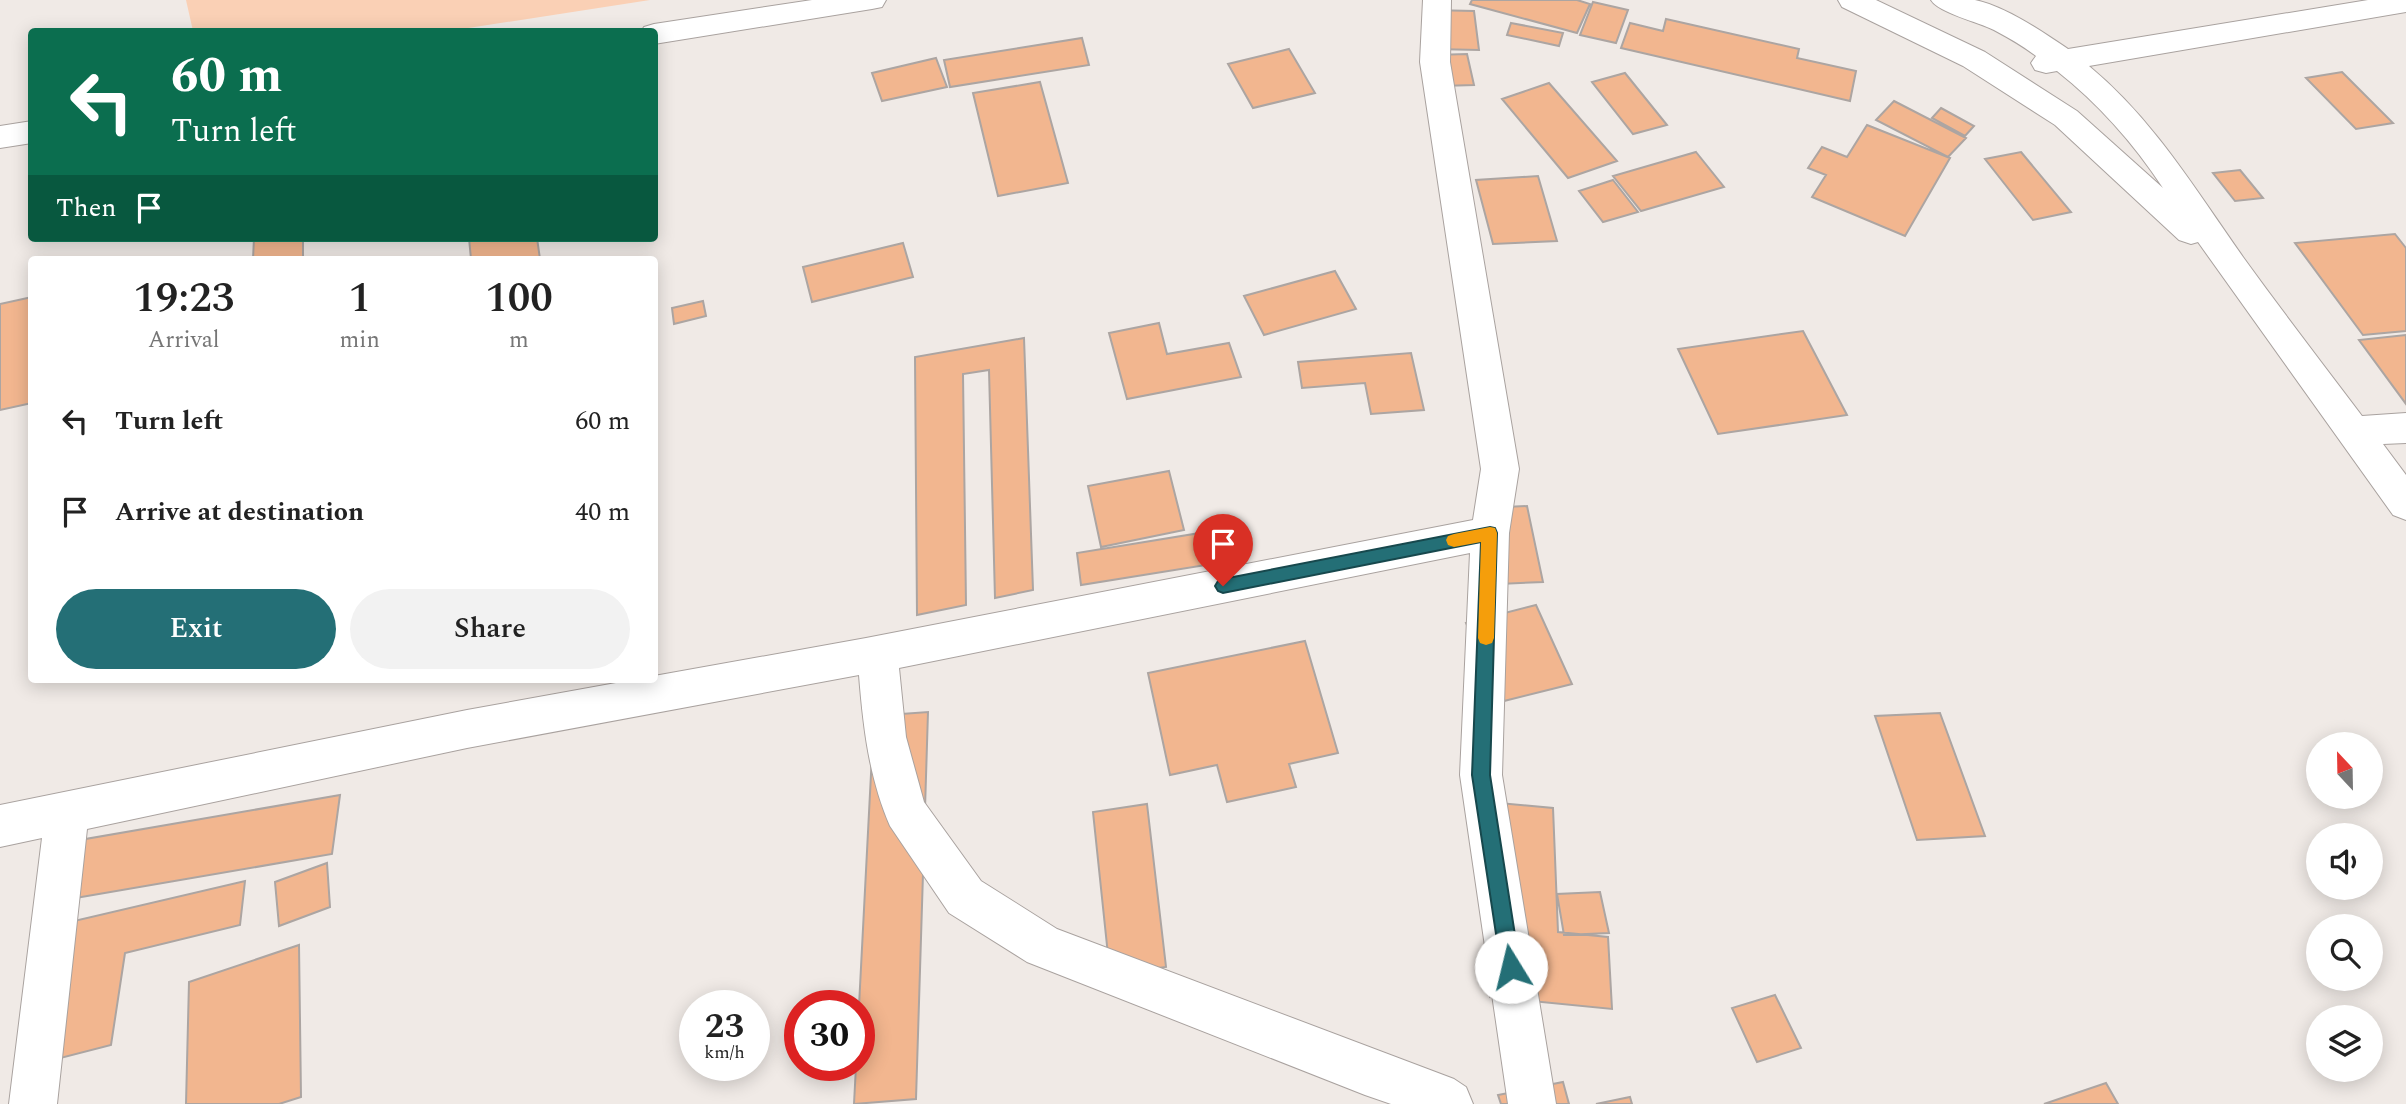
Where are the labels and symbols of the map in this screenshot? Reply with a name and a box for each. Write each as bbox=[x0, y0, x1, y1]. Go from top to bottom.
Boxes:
pin bbox=[1193, 514, 1253, 586]
north arrow bbox=[2306, 732, 2384, 808]
position arrow bbox=[1474, 930, 1548, 1004]
speed limit sign: 30 bbox=[784, 990, 875, 1081]

